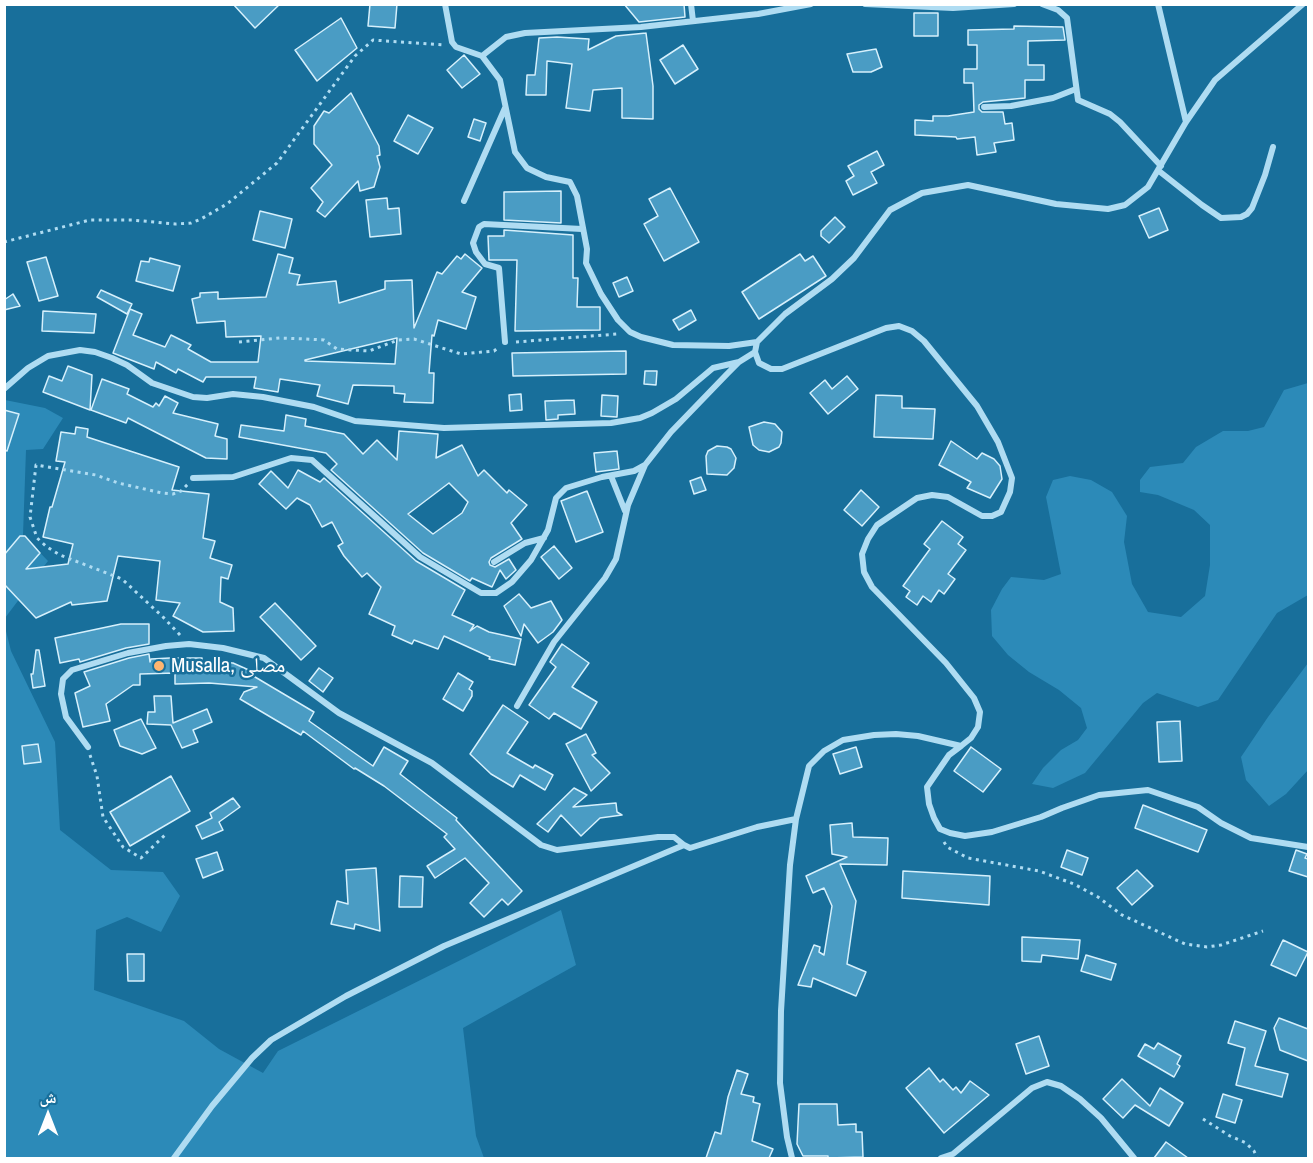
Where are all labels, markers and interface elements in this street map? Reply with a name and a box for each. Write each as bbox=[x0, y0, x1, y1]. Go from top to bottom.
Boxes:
place label: Musalla, مصلى bbox=[171, 653, 285, 679]
marker: Musalla, مصلى bbox=[152, 659, 166, 673]
north arrow bbox=[18, 1085, 78, 1145]
text: ش bbox=[40, 1086, 56, 1108]

